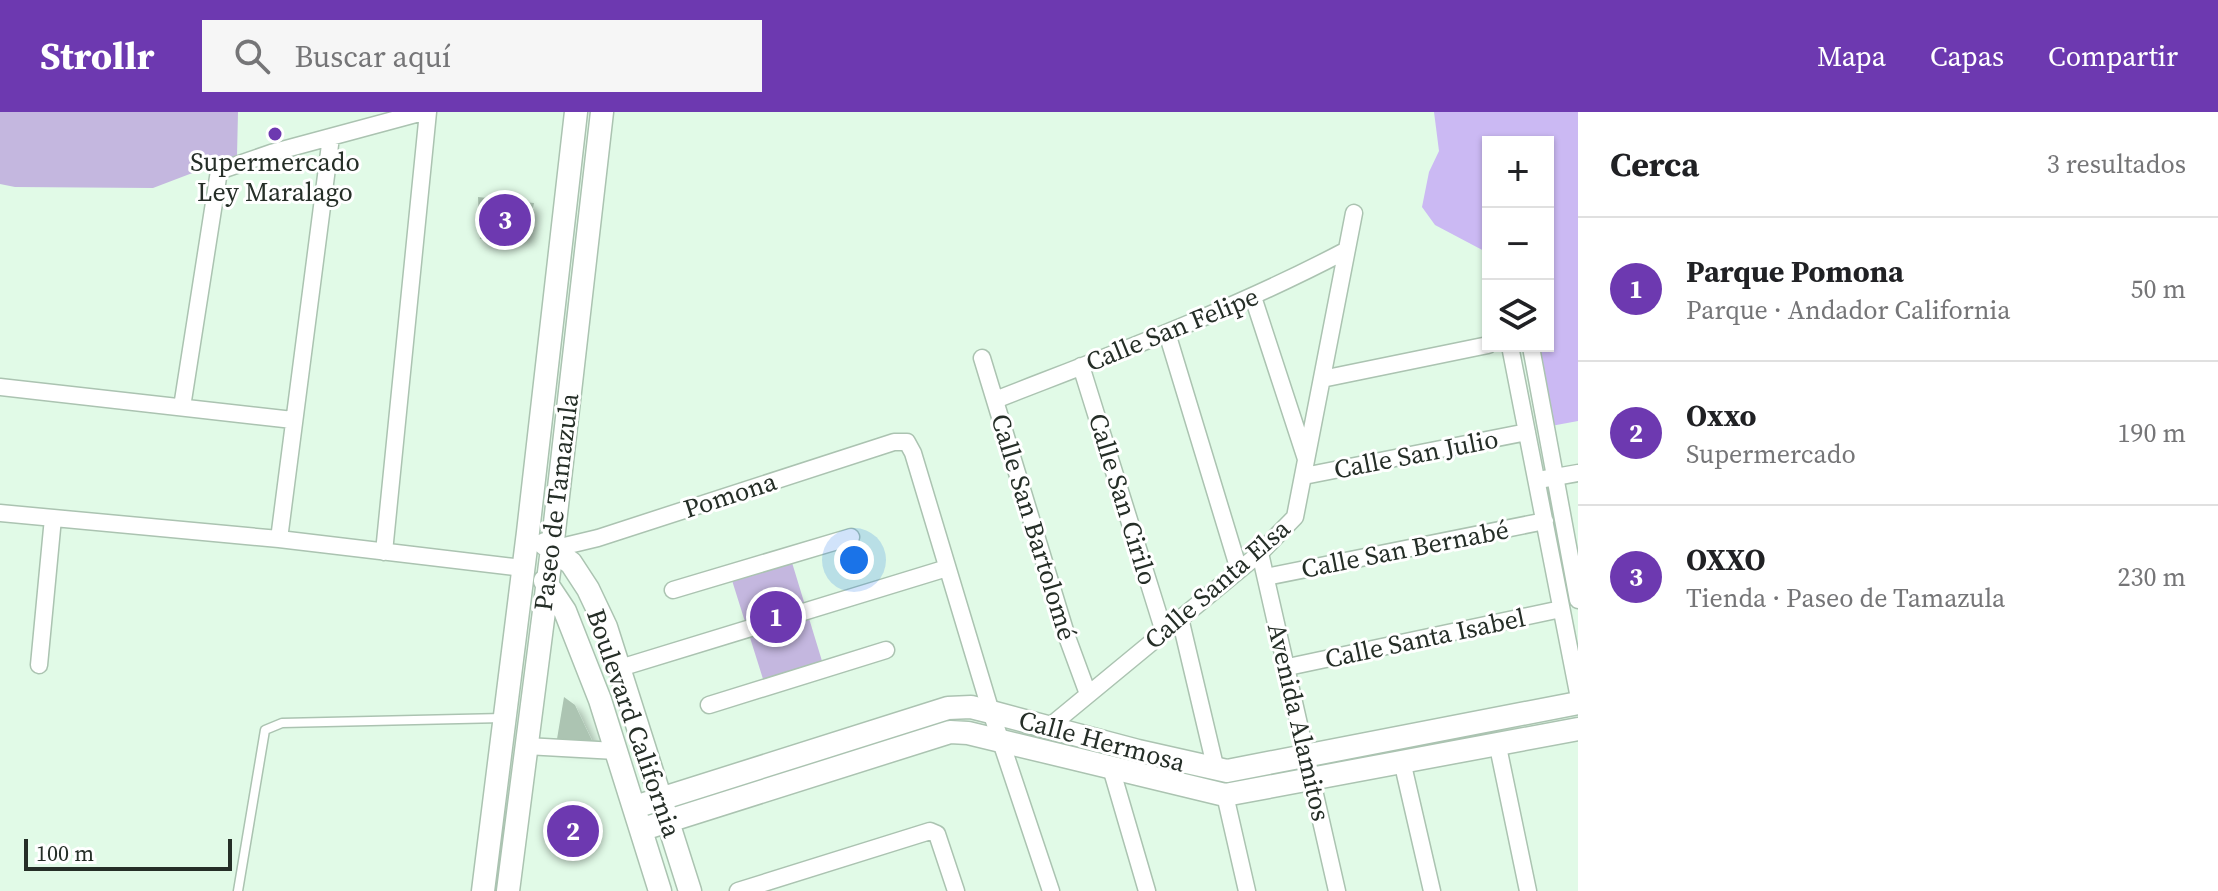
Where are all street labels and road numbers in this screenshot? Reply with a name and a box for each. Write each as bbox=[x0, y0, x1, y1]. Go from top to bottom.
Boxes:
street label: Calle San Felipe bbox=[1080, 278, 1264, 380]
street label: Paseo de Tamazula bbox=[525, 390, 587, 613]
street label: Calle San Bartolomé bbox=[982, 409, 1086, 645]
street label: Calle San Cirilo bbox=[1080, 409, 1166, 589]
street label: Calle San Julio bbox=[1331, 420, 1501, 488]
street label: Pomona bbox=[679, 463, 782, 527]
street label: Calle Santa Elsa bbox=[1136, 510, 1298, 657]
street label: Calle San Bernabé bbox=[1298, 511, 1512, 587]
street label: Calle Santa Isabel bbox=[1322, 599, 1529, 677]
street label: Boulevard California bbox=[578, 604, 690, 843]
street label: Avenida Alamitos bbox=[1259, 620, 1339, 824]
street label: Calle Hermosa bbox=[1015, 701, 1190, 781]

